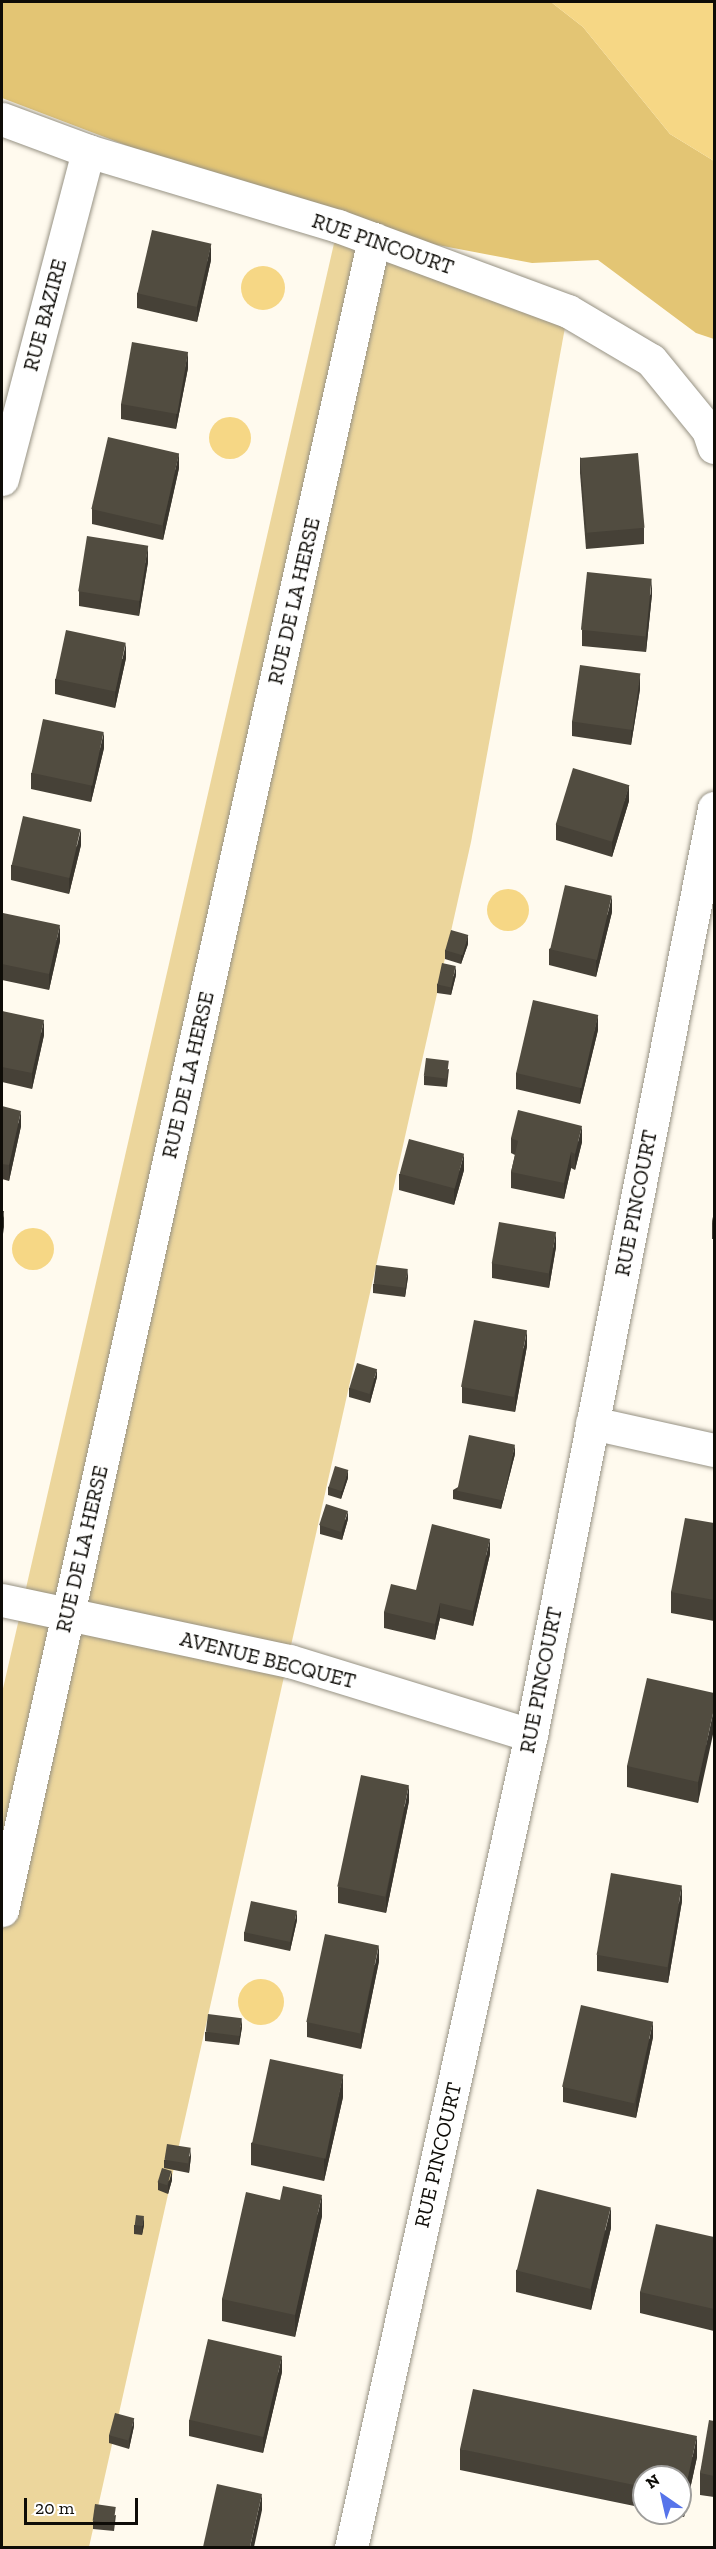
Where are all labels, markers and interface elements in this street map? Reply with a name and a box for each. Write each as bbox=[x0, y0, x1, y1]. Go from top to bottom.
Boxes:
street label: RUE PINCOURT bbox=[309, 208, 457, 280]
street label: RUE BAZIRE bbox=[18, 256, 72, 374]
street label: RUE DE LA HERSE bbox=[262, 515, 326, 687]
street label: RUE DE LA HERSE bbox=[156, 989, 220, 1161]
street label: RUE PINCOURT bbox=[609, 1128, 663, 1278]
street label: RUE DE LA HERSE bbox=[50, 1463, 114, 1635]
street label: RUE PINCOURT bbox=[514, 1605, 568, 1755]
street label: AVENUE BECQUET bbox=[178, 1626, 358, 1694]
street label: RUE PINCOURT bbox=[409, 2080, 467, 2230]
north arrow bbox=[632, 2465, 692, 2525]
text: N bbox=[642, 2470, 663, 2493]
scale bar bbox=[27, 2486, 141, 2524]
text: 20 m bbox=[35, 2497, 74, 2519]

